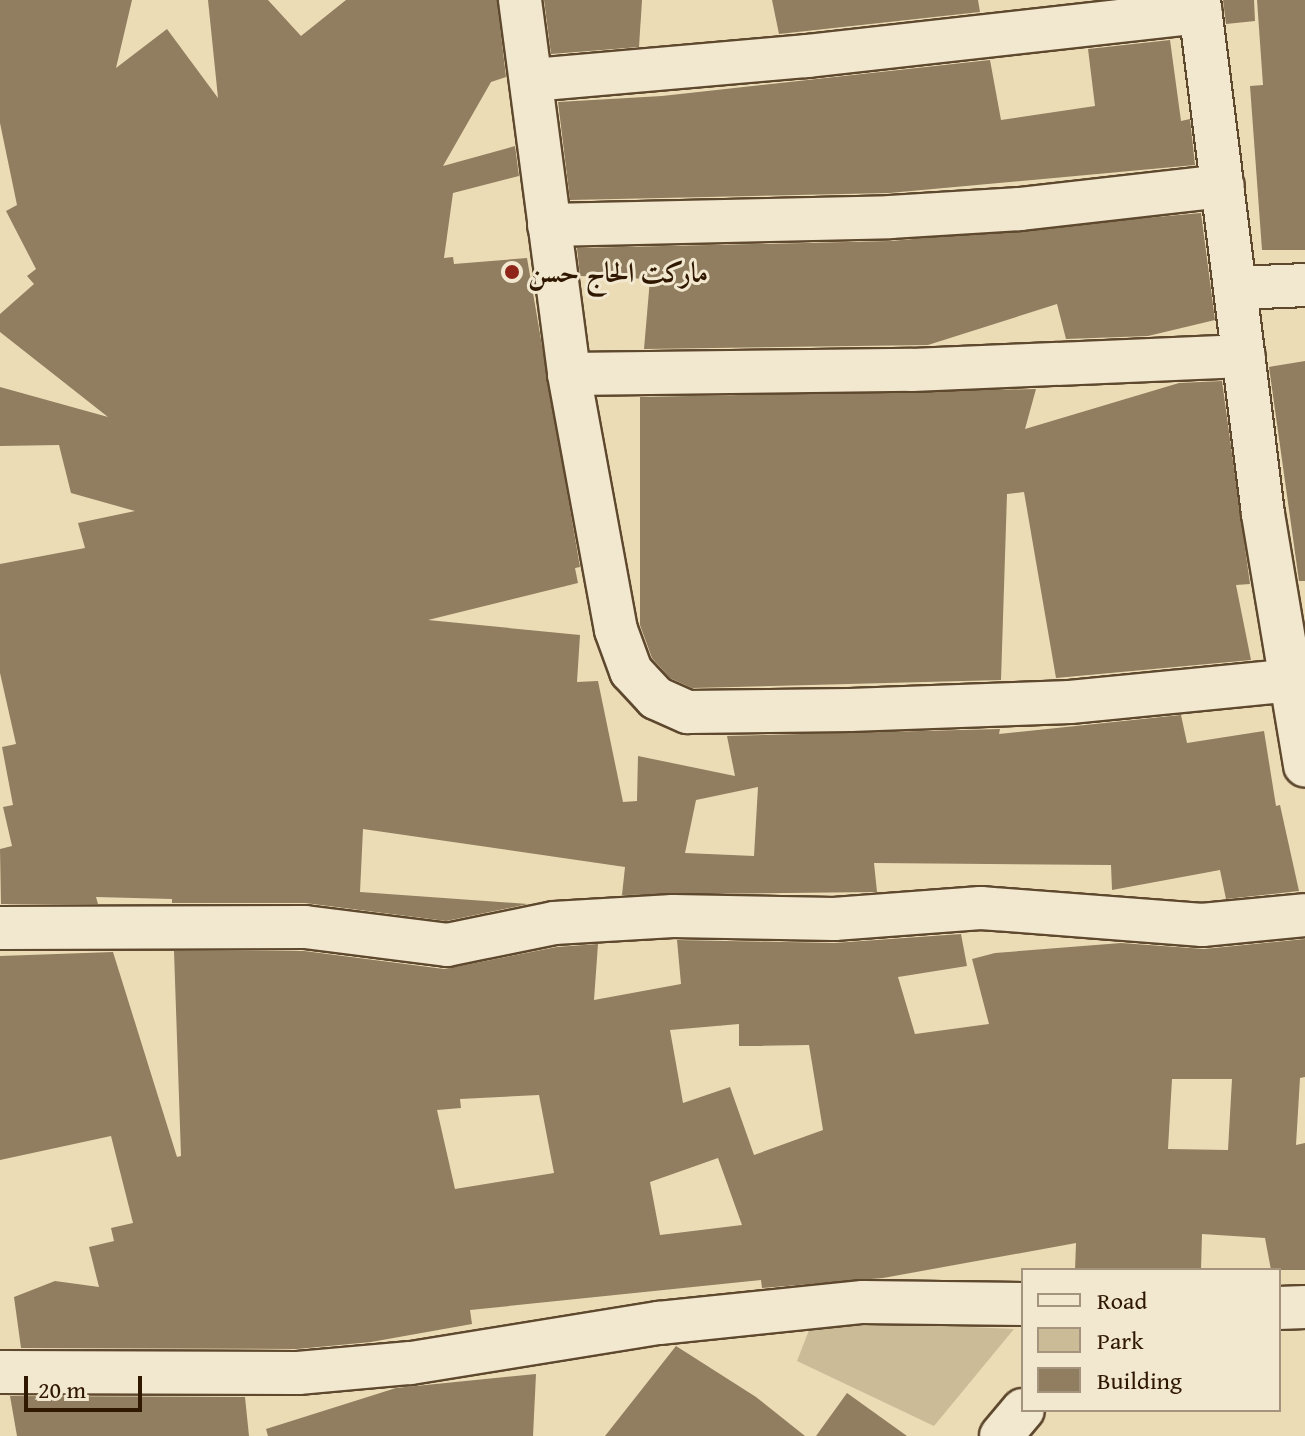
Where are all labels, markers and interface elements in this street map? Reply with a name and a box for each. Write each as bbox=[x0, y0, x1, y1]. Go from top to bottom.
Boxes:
place label: ماركت الحاج حسن bbox=[528, 255, 708, 289]
marker: ماركت الحاج حسن bbox=[503, 263, 521, 281]
legend bbox=[1021, 1268, 1281, 1412]
text: Road bbox=[1097, 1283, 1147, 1318]
text: Park bbox=[1097, 1323, 1143, 1358]
scale bar bbox=[28, 1360, 146, 1410]
text: Building bbox=[1097, 1363, 1182, 1398]
text: 20 m bbox=[38, 1372, 86, 1407]

